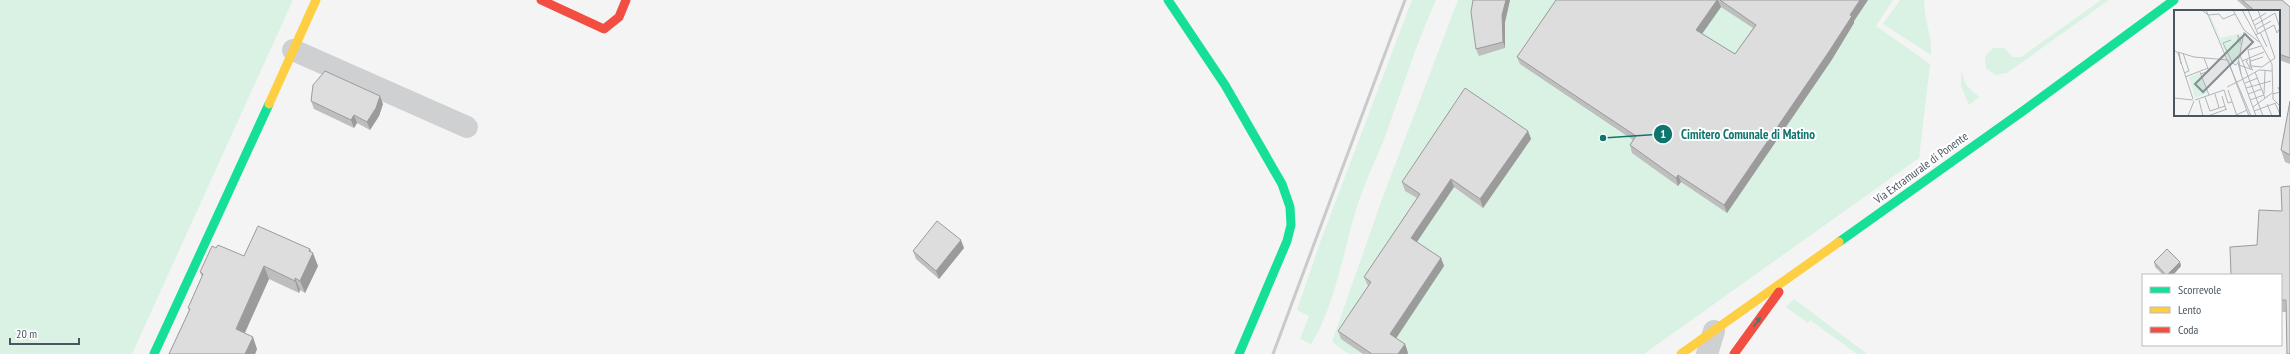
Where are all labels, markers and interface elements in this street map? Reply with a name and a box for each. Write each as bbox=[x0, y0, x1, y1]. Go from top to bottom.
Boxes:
inset map bbox=[2174, 10, 2280, 116]
callout: Cimitero Comunale di Matino bbox=[1653, 121, 1823, 146]
text: 1 bbox=[1660, 126, 1666, 141]
text: Cimitero Comunale di Matino bbox=[1681, 126, 1815, 143]
street label: Via Extramurale di Ponente bbox=[1870, 128, 1971, 207]
legend bbox=[2142, 274, 2282, 346]
text: Scorrevole bbox=[2178, 282, 2221, 297]
text: Lento bbox=[2178, 302, 2201, 317]
one-way arrow bbox=[1752, 317, 1761, 328]
scale bar bbox=[10, 320, 79, 346]
text: Coda bbox=[2178, 322, 2199, 337]
text: 20 m bbox=[16, 326, 37, 341]

